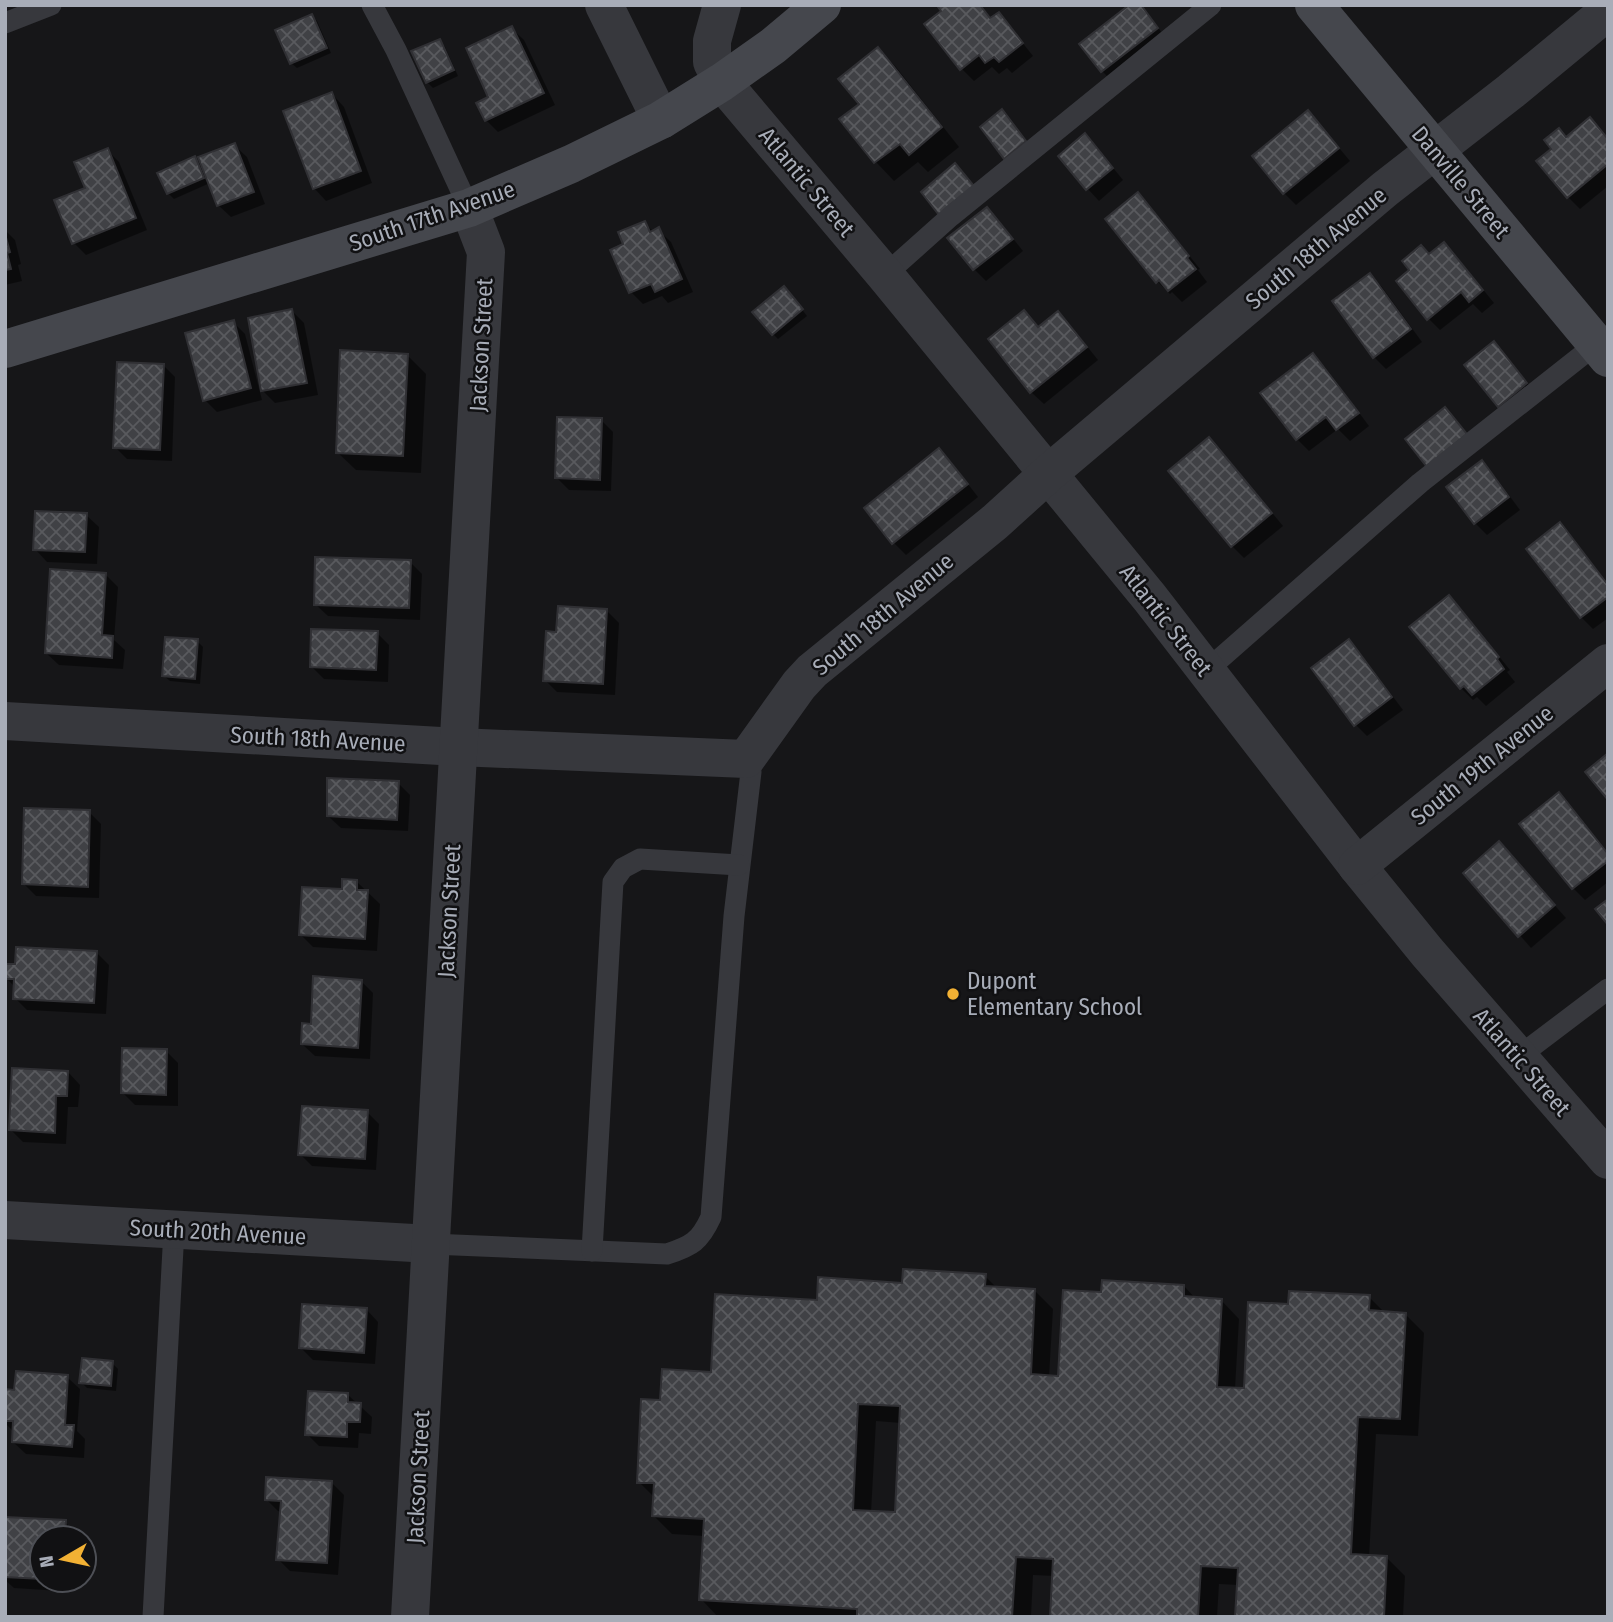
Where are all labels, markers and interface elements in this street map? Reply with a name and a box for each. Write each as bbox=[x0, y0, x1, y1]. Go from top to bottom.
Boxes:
street label: Danville Street bbox=[1406, 120, 1516, 244]
street label: Atlantic Street bbox=[753, 122, 861, 243]
street label: South 17th Avenue bbox=[346, 175, 518, 257]
street label: South 18th Avenue bbox=[1240, 181, 1392, 315]
street label: Jackson Street bbox=[464, 277, 499, 413]
street label: South 18th Avenue bbox=[807, 547, 959, 681]
street label: Atlantic Street bbox=[1114, 559, 1219, 682]
street label: South 19th Avenue bbox=[1405, 699, 1559, 831]
street label: South 18th Avenue bbox=[230, 720, 406, 758]
street label: Jackson Street bbox=[432, 843, 467, 979]
place label: Dupont Elementary School bbox=[967, 967, 1142, 1021]
marker: Dupont Elementary School bbox=[945, 986, 961, 1002]
street label: Atlantic Street bbox=[1468, 1002, 1577, 1122]
street label: South 20th Avenue bbox=[129, 1213, 307, 1251]
street label: Jackson Street bbox=[401, 1409, 436, 1545]
north arrow bbox=[28, 1524, 98, 1594]
text: N bbox=[34, 1554, 59, 1569]

